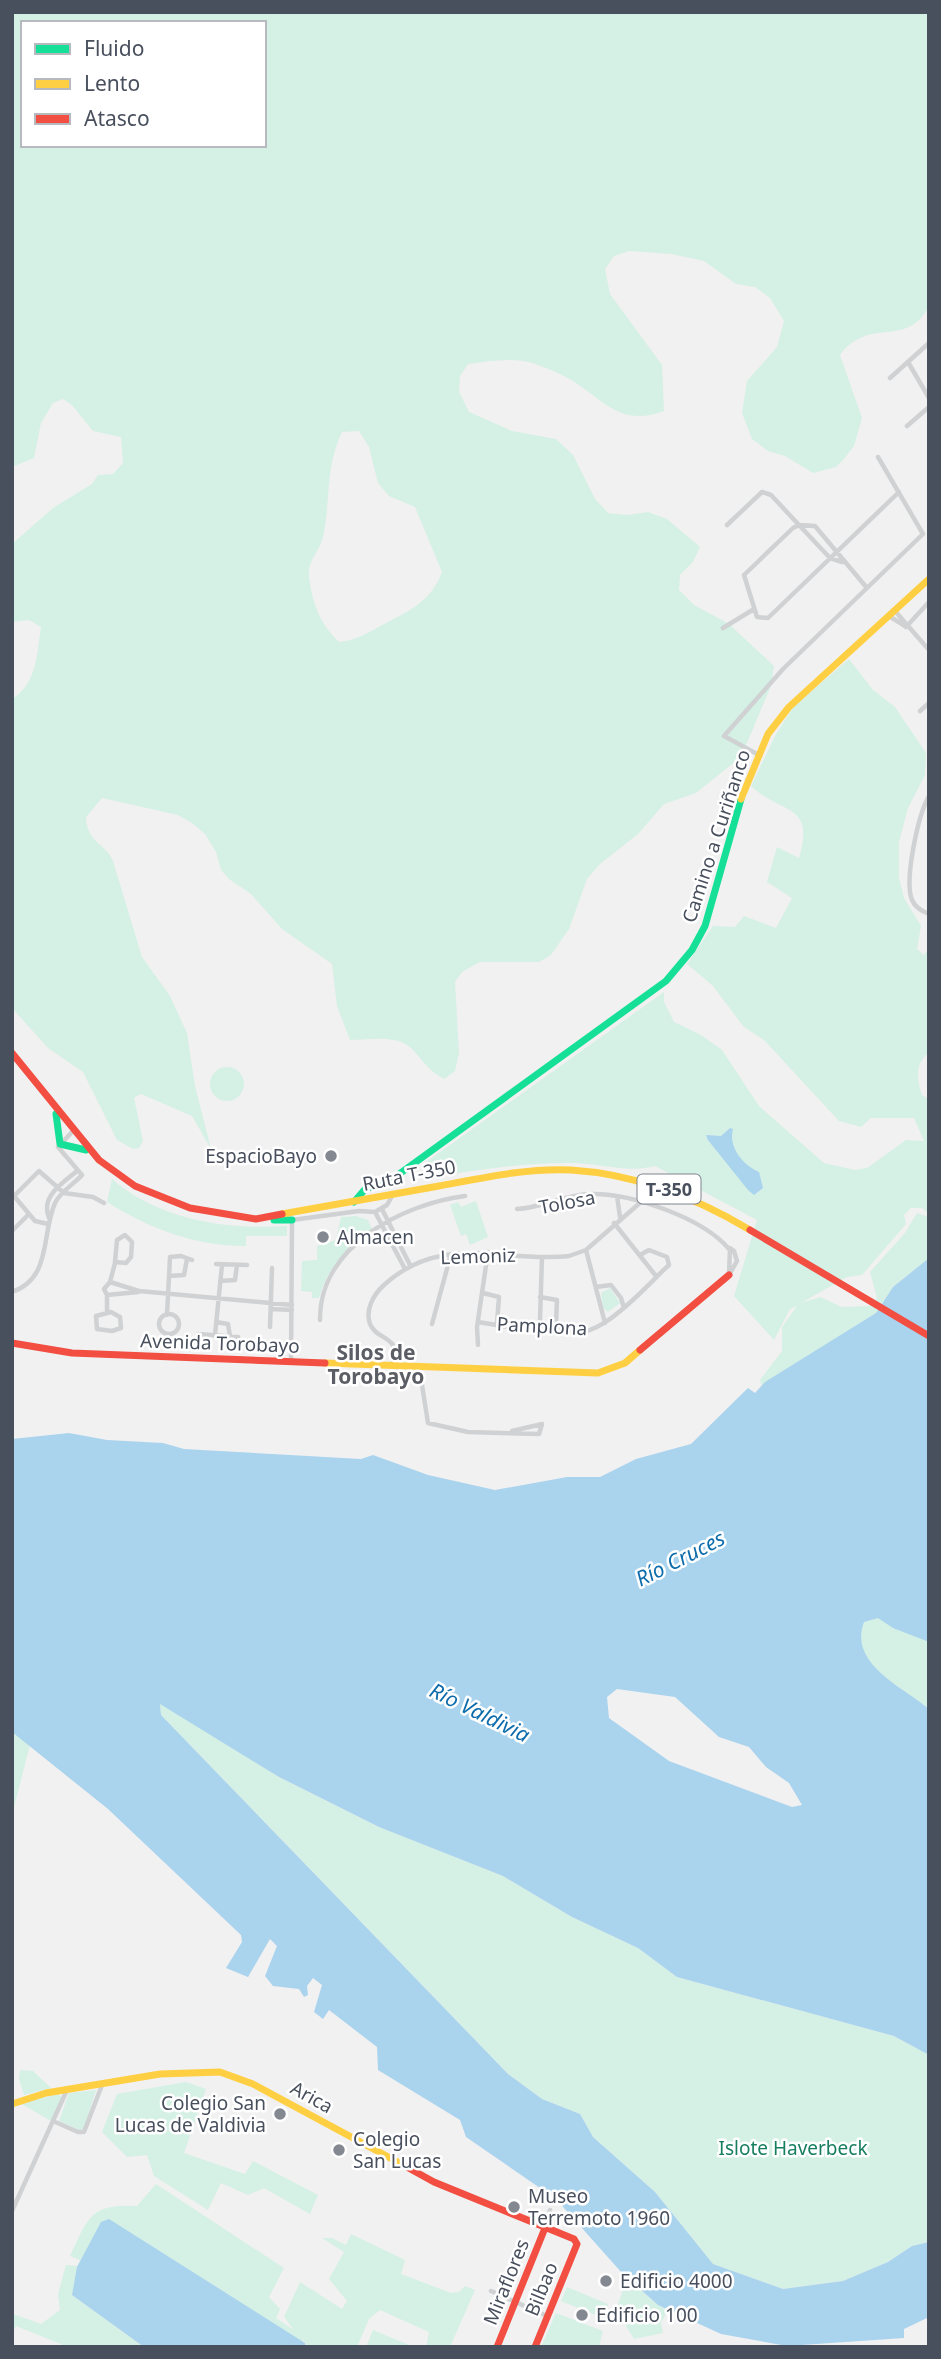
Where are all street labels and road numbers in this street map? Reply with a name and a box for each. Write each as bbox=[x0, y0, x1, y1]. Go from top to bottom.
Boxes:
street label: Camino a Curiñanco bbox=[676, 746, 756, 926]
street label: Ruta T-350 bbox=[360, 1153, 458, 1197]
road number: T-350 bbox=[638, 1174, 700, 1204]
street label: Tolosa bbox=[537, 1184, 597, 1220]
street label: Lemoniz bbox=[440, 1242, 516, 1270]
street label: Pamplona bbox=[496, 1311, 588, 1341]
street label: Avenida Torobayo bbox=[140, 1327, 300, 1359]
street label: Arica bbox=[286, 2075, 338, 2119]
street label: Miraflores bbox=[477, 2235, 535, 2329]
street label: Bilbao bbox=[518, 2258, 564, 2320]

